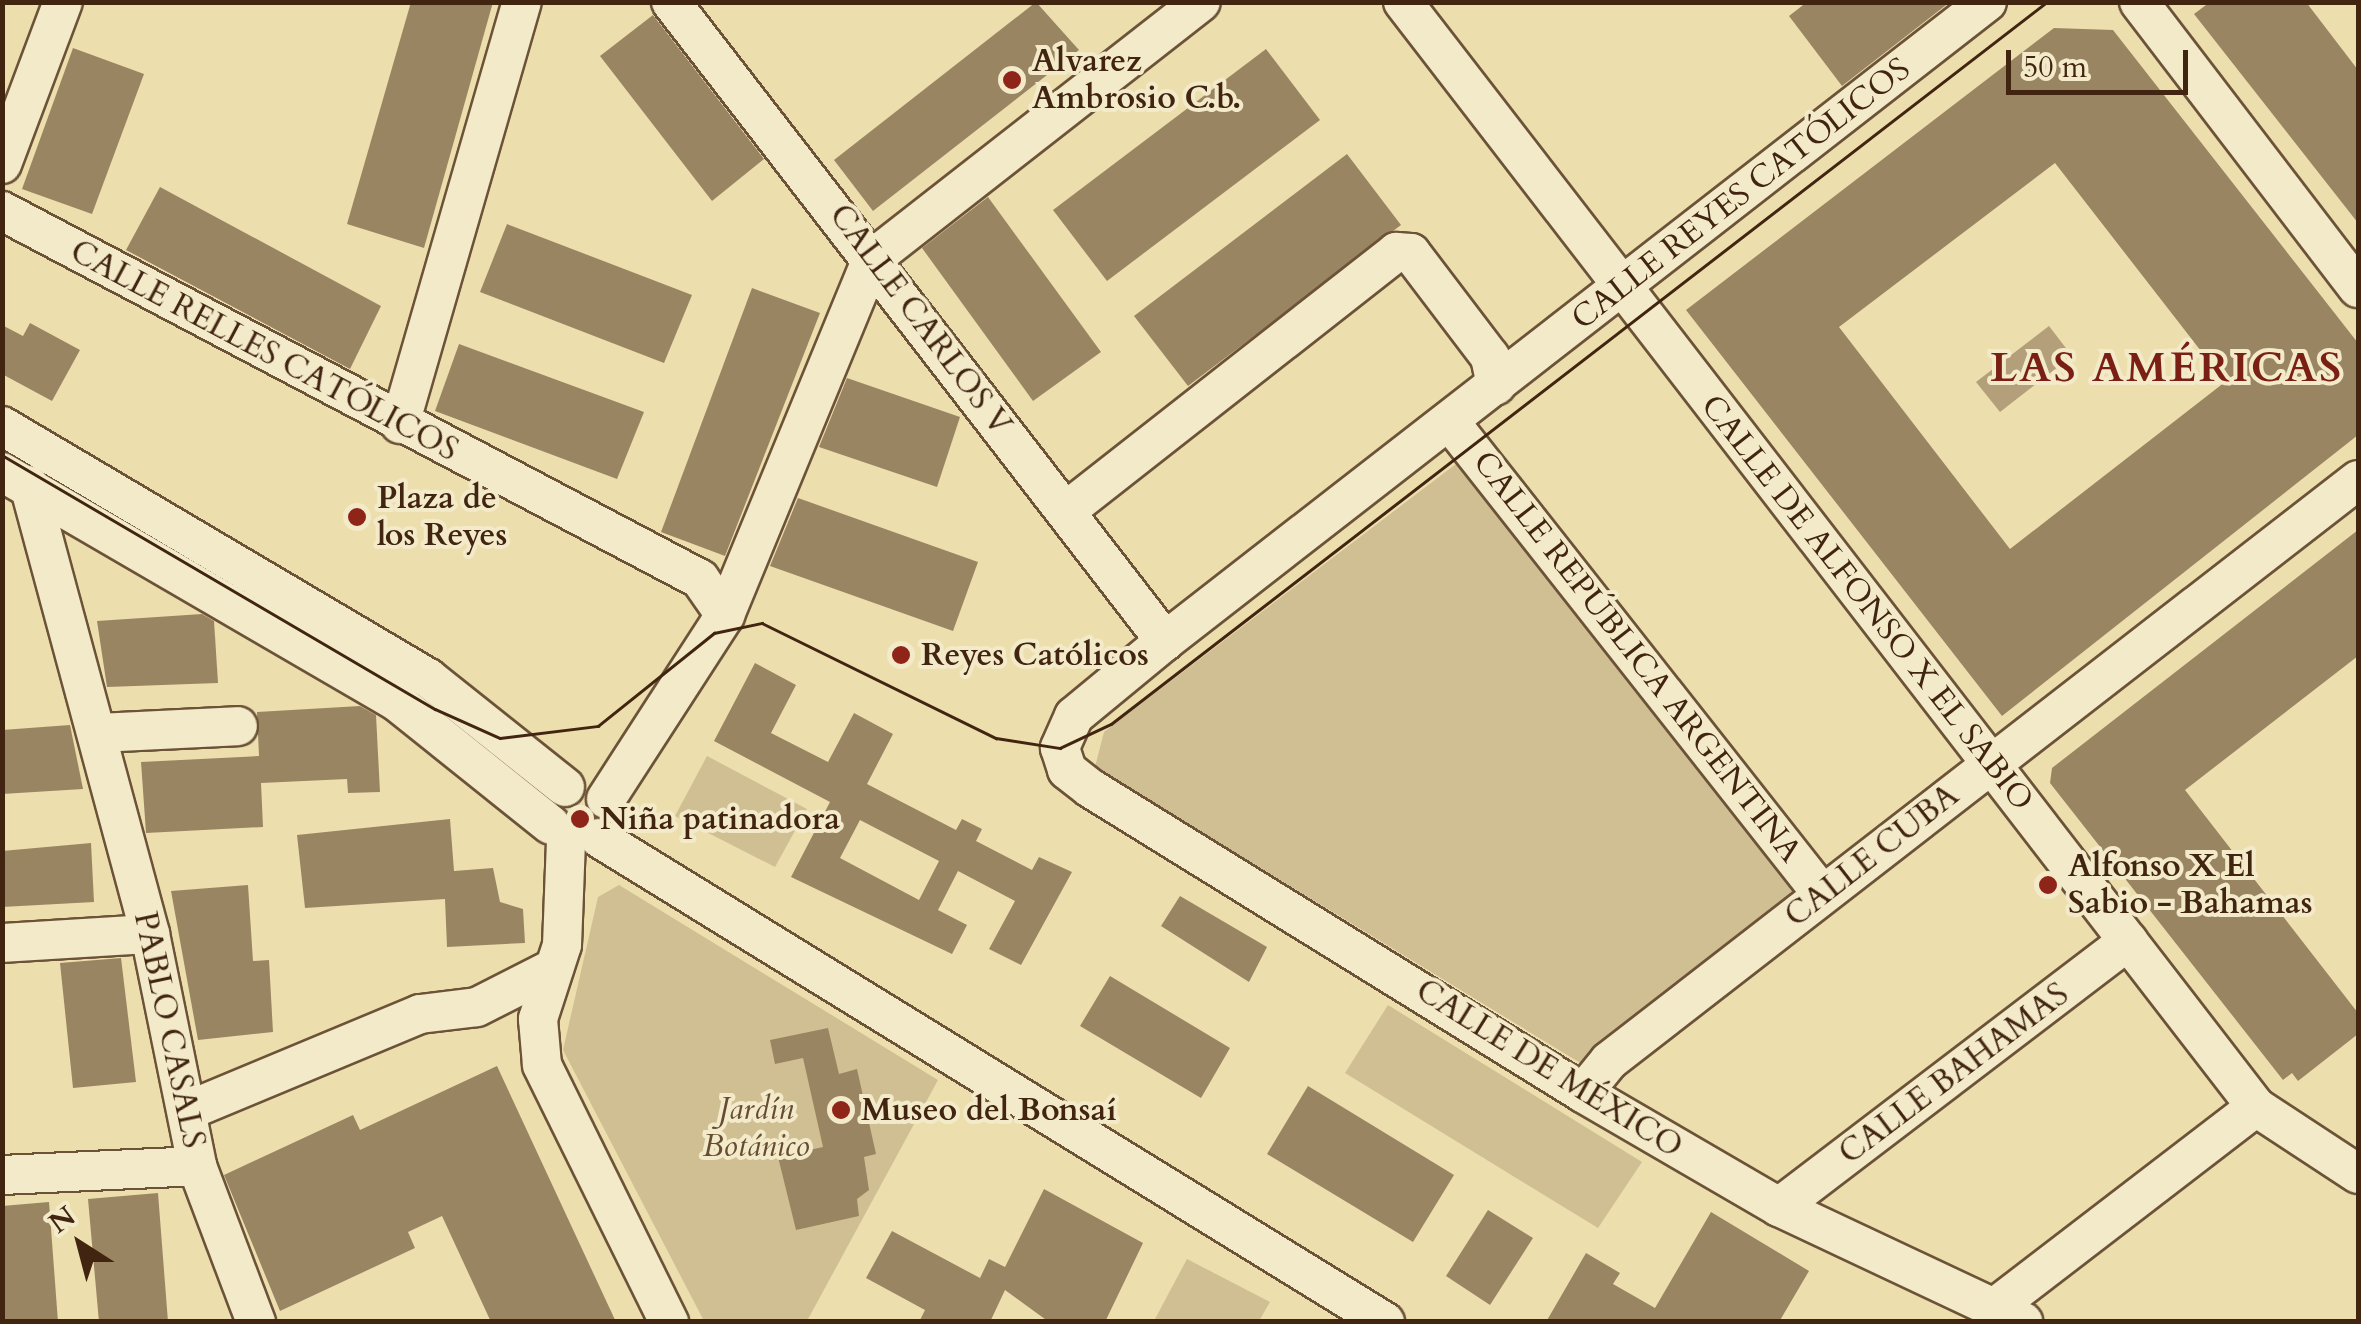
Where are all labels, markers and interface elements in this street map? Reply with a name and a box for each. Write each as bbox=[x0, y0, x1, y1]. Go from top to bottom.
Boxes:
scale bar bbox=[2011, 30, 2194, 92]
place label: Alvarez Ambrosio C.b. bbox=[1032, 43, 1241, 118]
text: 50 m bbox=[2023, 47, 2087, 88]
street label: CALLE REYES CATÓLICOS bbox=[1564, 50, 1918, 338]
marker: Alvarez Ambrosio C.b. bbox=[1001, 69, 1023, 91]
street label: CALLE CARLOS V bbox=[821, 197, 1019, 443]
street label: CALLE RELLES CATÓLICOS bbox=[64, 232, 464, 470]
district label: LAS AMÉRICAS bbox=[1990, 343, 2344, 393]
street label: CALLE DE ALFONSO X EL SABIO bbox=[1693, 388, 2041, 818]
street label: CALLE REPÚBLICA ARGENTINA bbox=[1465, 444, 1809, 870]
place label: Plaza de los Reyes bbox=[377, 480, 507, 555]
marker: Plaza de los Reyes bbox=[346, 506, 368, 528]
place label: Reyes Católicos bbox=[921, 636, 1149, 674]
marker: Reyes Católicos bbox=[890, 644, 912, 666]
street label: CALLE CUBA bbox=[1778, 776, 1966, 936]
place label: Niña patinadora bbox=[600, 800, 840, 838]
marker: Niña patinadora bbox=[569, 808, 591, 830]
place label: Alfonso X El Sabio - Bahamas bbox=[2068, 848, 2313, 923]
marker: Alfonso X El Sabio - Bahamas bbox=[2037, 874, 2059, 896]
street label: PABLO CASALS bbox=[125, 908, 213, 1152]
street label: CALLE DE MÉXICO bbox=[1409, 971, 1689, 1167]
street label: CALLE BAHAMAS bbox=[1832, 975, 2076, 1173]
park label: Jardín Botánico bbox=[702, 1091, 810, 1166]
place label: Museo del Bonsaí bbox=[861, 1091, 1117, 1129]
marker: Museo del Bonsaí bbox=[830, 1099, 852, 1121]
north arrow bbox=[30, 1194, 130, 1294]
text: N bbox=[41, 1197, 83, 1242]

